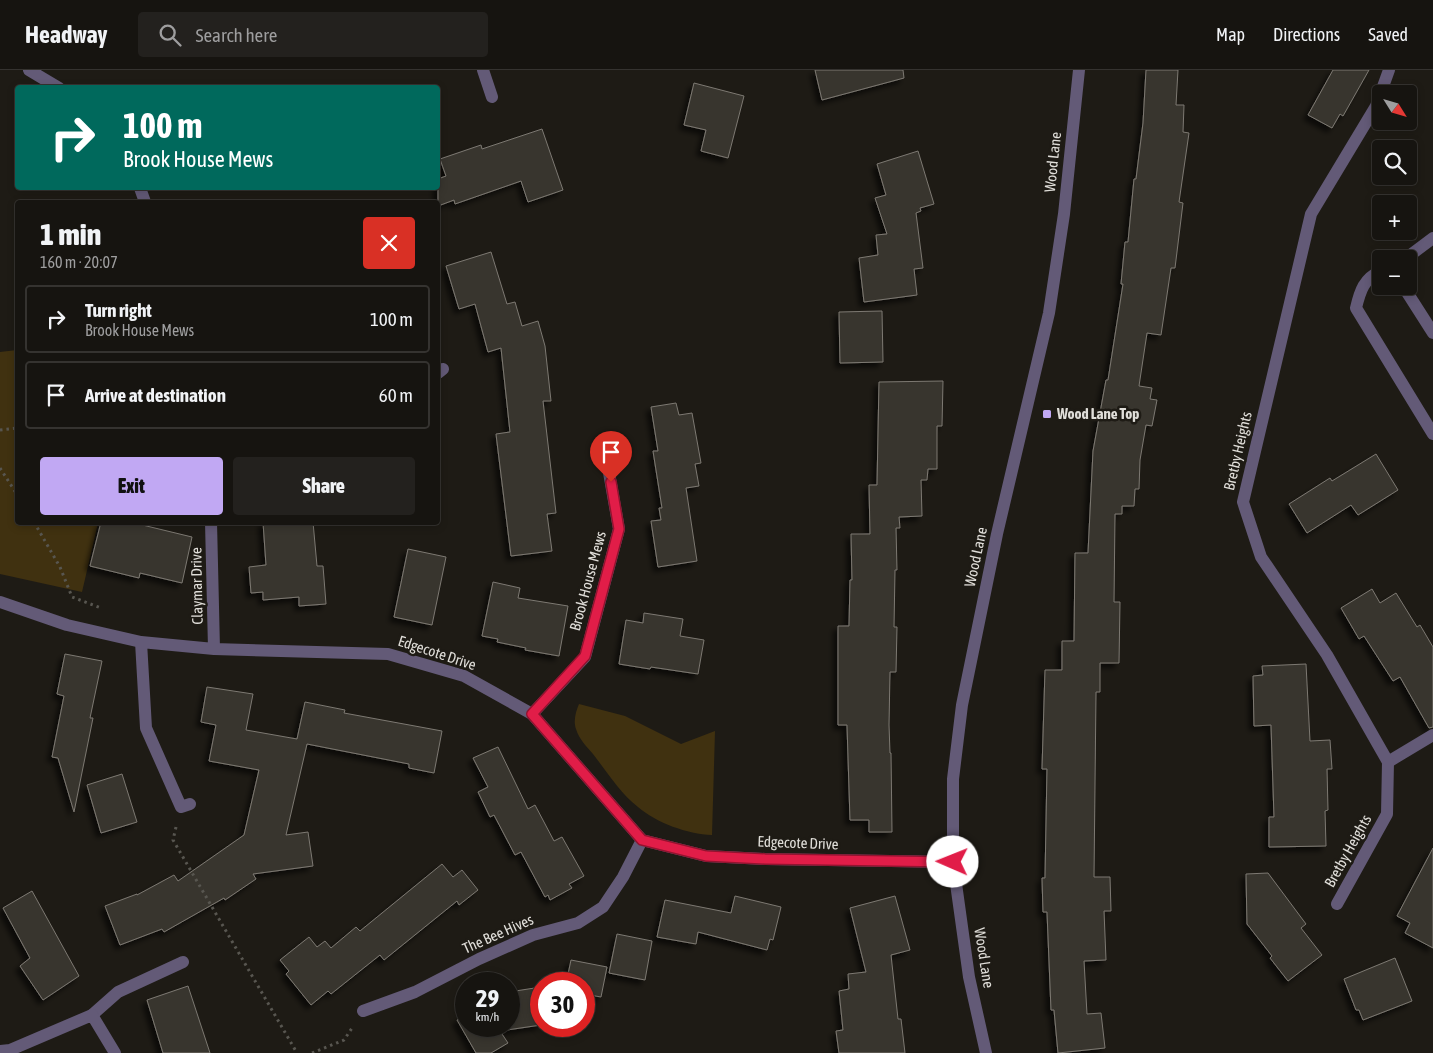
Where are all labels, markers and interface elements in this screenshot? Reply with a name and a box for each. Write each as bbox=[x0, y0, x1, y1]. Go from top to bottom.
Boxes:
search box bbox=[138, 12, 488, 57]
text: Headway bbox=[25, 21, 108, 48]
icon: search bbox=[156, 21, 184, 49]
text: Search here bbox=[196, 24, 277, 46]
text: Map bbox=[1216, 24, 1245, 45]
text: Directions bbox=[1273, 24, 1340, 45]
text: Saved bbox=[1368, 24, 1408, 45]
north arrow bbox=[1372, 85, 1418, 130]
map controls bbox=[1372, 85, 1417, 295]
icon: right bbox=[40, 105, 105, 170]
text: 100 m bbox=[123, 105, 202, 145]
street label: Wood Lane bbox=[1041, 131, 1064, 193]
button: search bbox=[1372, 140, 1417, 185]
text: Brook House Mews bbox=[123, 146, 273, 172]
button: + bbox=[1372, 195, 1417, 240]
text: 1 min bbox=[40, 217, 101, 251]
button: close bbox=[363, 217, 415, 269]
button: − bbox=[1372, 250, 1417, 295]
text: 160 m · 20:07 bbox=[40, 253, 118, 271]
text: Turn right bbox=[85, 299, 152, 321]
icon: right bbox=[42, 305, 70, 333]
text: 100 m bbox=[370, 308, 413, 330]
text: Brook House Mews bbox=[85, 321, 194, 339]
icon: arrive bbox=[42, 381, 70, 409]
text: Arrive at destination bbox=[85, 384, 226, 406]
text: 60 m bbox=[379, 384, 413, 406]
place label: Wood Lane Top bbox=[1056, 405, 1139, 422]
marker: Wood Lane Top bbox=[1041, 408, 1053, 420]
street label: Bretby Heights bbox=[1220, 410, 1255, 492]
pin bbox=[590, 431, 632, 482]
icon: arrive bbox=[597, 438, 625, 466]
button: Exit bbox=[40, 457, 223, 515]
button: Share bbox=[233, 457, 415, 515]
street label: Wood Lane bbox=[961, 525, 990, 588]
street label: Brook House Mews bbox=[566, 529, 609, 633]
street label: Claymar Drive bbox=[187, 547, 206, 625]
street label: Edgecote Drive bbox=[396, 632, 479, 673]
street label: Bretby Heights bbox=[1321, 812, 1374, 890]
street label: Edgecote Drive bbox=[757, 833, 839, 852]
position arrow bbox=[926, 835, 978, 887]
street label: The Bee Hives bbox=[460, 910, 536, 957]
street label: Wood Lane bbox=[971, 927, 998, 989]
speed limit sign: 30 bbox=[530, 972, 595, 1037]
text: 29 bbox=[476, 984, 499, 1012]
text: km/h bbox=[476, 1010, 499, 1024]

